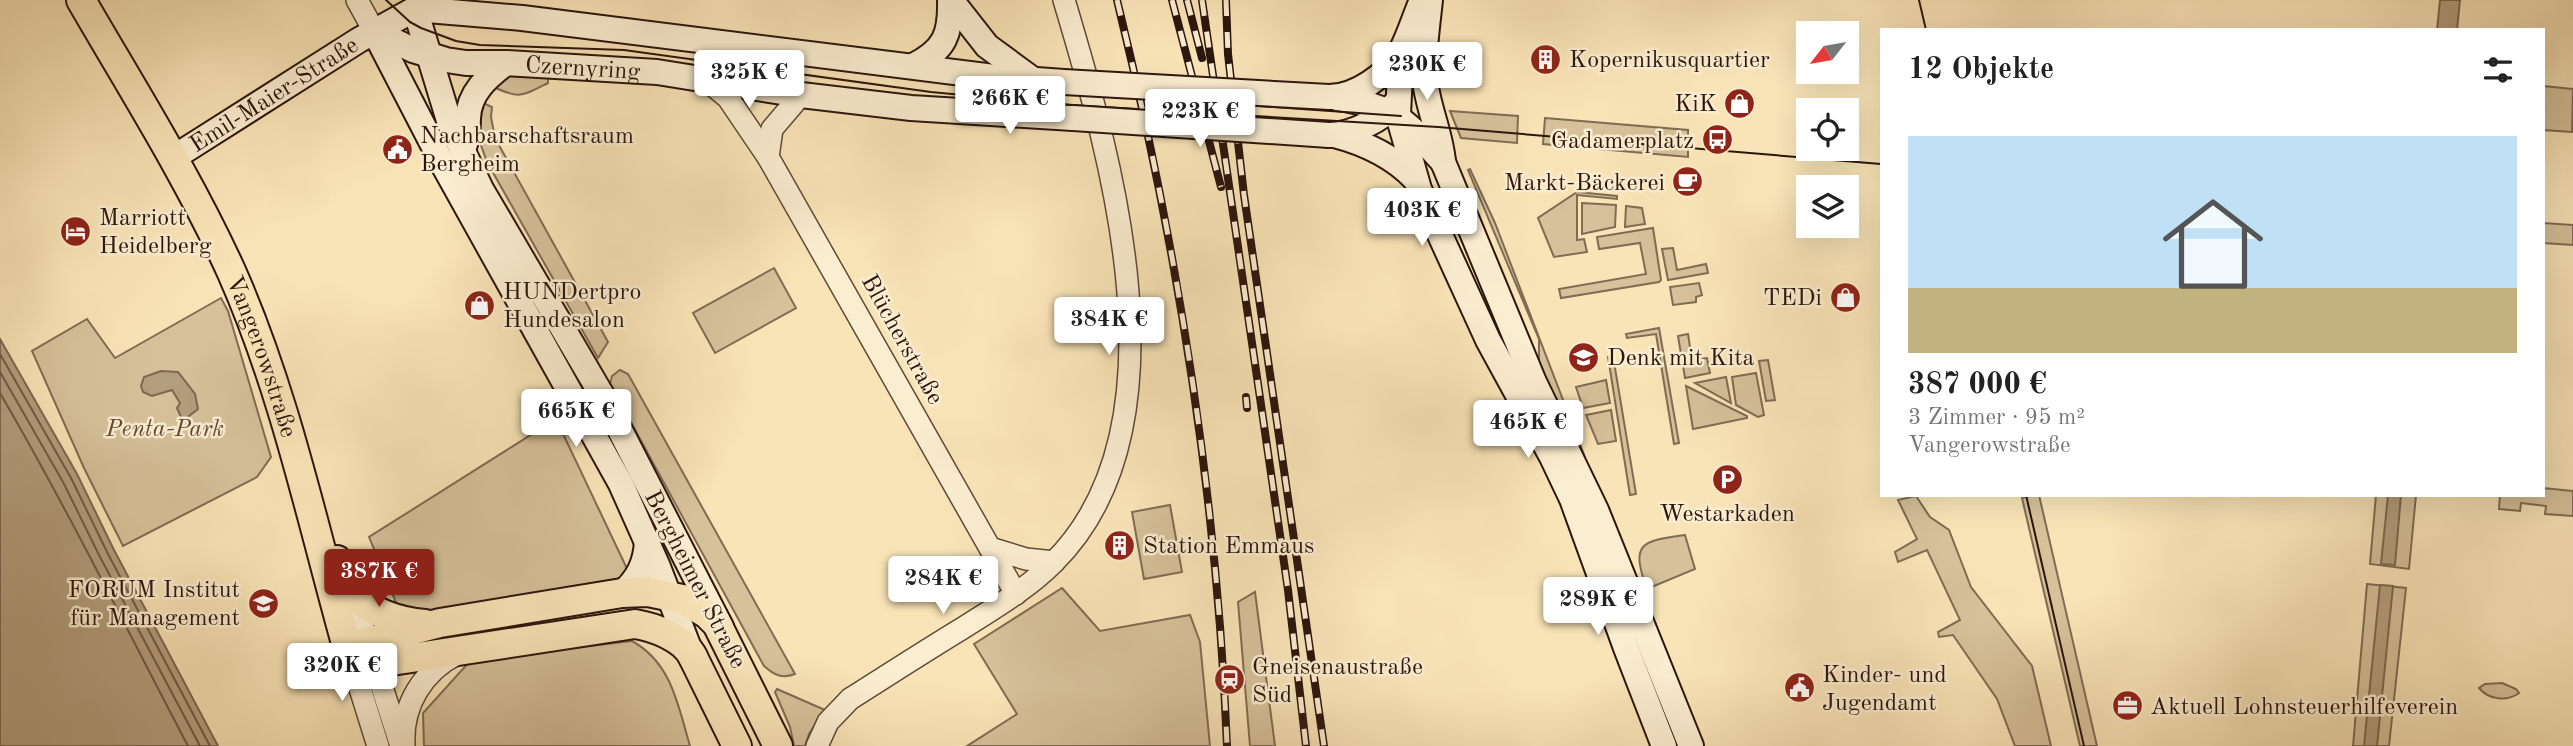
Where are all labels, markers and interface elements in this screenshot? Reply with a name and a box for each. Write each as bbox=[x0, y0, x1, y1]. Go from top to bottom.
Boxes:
north arrow bbox=[1796, 21, 1858, 84]
map controls bbox=[1796, 21, 1859, 238]
street label: Emil-Maier-Straße bbox=[186, 34, 363, 158]
pin: 230K € bbox=[1370, 42, 1484, 102]
building icon: Kopernikusquartier bbox=[1529, 42, 1563, 76]
place label: Kopernikusquartier bbox=[1569, 49, 1770, 73]
pin: 325K € bbox=[692, 50, 806, 110]
icon: filters bbox=[2479, 51, 2517, 89]
text: 230K € bbox=[1388, 53, 1466, 76]
street label: Czernyring bbox=[524, 54, 641, 85]
text: 12 Objekte bbox=[1908, 55, 2054, 85]
text: 325K € bbox=[710, 61, 788, 84]
pin: 266K € bbox=[953, 76, 1067, 136]
shop icon: KiK bbox=[1723, 86, 1757, 120]
text: 266K € bbox=[971, 87, 1049, 110]
pin: 223K € bbox=[1143, 90, 1257, 149]
place label: KiK bbox=[1674, 93, 1717, 117]
button: locate bbox=[1796, 98, 1859, 161]
text: 223K € bbox=[1161, 100, 1239, 123]
bus stop icon: Gadamerplatz bbox=[1700, 123, 1734, 157]
place label: Nachbarschaftsraum Bergheim bbox=[420, 125, 634, 177]
place label: Gadamerplatz bbox=[1551, 130, 1694, 154]
public building icon: Nachbarschaftsraum Bergheim bbox=[380, 132, 414, 166]
cafe icon: Markt-Bäckerei bbox=[1671, 165, 1705, 199]
place label: Markt-Bäckerei bbox=[1504, 172, 1665, 196]
button: layers bbox=[1796, 175, 1859, 238]
icon: home bbox=[2150, 181, 2276, 307]
pin: 403K € bbox=[1365, 188, 1479, 248]
text: 403K € bbox=[1383, 199, 1461, 222]
place label: Marriott Heidelberg bbox=[99, 207, 212, 259]
hotel icon: Marriott Heidelberg bbox=[59, 214, 93, 248]
street label: Blücherstraße bbox=[856, 271, 947, 409]
street label: Vangerowstraße bbox=[221, 273, 300, 441]
shop icon: TEDi bbox=[1828, 280, 1862, 314]
place label: HUNDertpro Hundesalon bbox=[503, 281, 641, 333]
place label: TEDi bbox=[1763, 287, 1822, 311]
shop icon: HUNDertpro Hundesalon bbox=[463, 288, 497, 322]
pin: 384K € bbox=[1052, 298, 1166, 357]
text: 384K € bbox=[1070, 308, 1148, 331]
school or university icon: Denk mit Kita bbox=[1567, 340, 1601, 374]
place label: Denk mit Kita bbox=[1607, 347, 1755, 371]
text: 387 000 € bbox=[1908, 370, 2047, 400]
pin: 665K € bbox=[519, 390, 633, 449]
text: 665K € bbox=[537, 400, 615, 423]
pin: 465K € bbox=[1471, 400, 1585, 460]
text: 3 Zimmer · 95 m² bbox=[1908, 406, 2085, 429]
text: 465K € bbox=[1489, 411, 1567, 434]
park label: Penta-Park bbox=[105, 418, 224, 442]
text: Vangerowstraße bbox=[1908, 434, 2071, 457]
parking icon: Westarkaden bbox=[1710, 462, 1744, 496]
street label: Bergheimer Straße bbox=[639, 487, 749, 673]
place label: Westarkaden bbox=[1659, 503, 1795, 527]
building icon: Station Emmaus bbox=[1103, 528, 1137, 562]
place label: Station Emmaus bbox=[1143, 535, 1314, 559]
pin: 387K € bbox=[322, 550, 436, 609]
pin: 284K € bbox=[886, 556, 1000, 616]
text: 387K € bbox=[340, 560, 418, 583]
text: 284K € bbox=[904, 567, 982, 590]
pin: 289K € bbox=[1541, 578, 1655, 637]
place label: FORUM Institut für Management bbox=[68, 579, 240, 631]
school or university icon: FORUM Institut für Management bbox=[246, 586, 280, 620]
text: 289K € bbox=[1559, 588, 1637, 611]
pin: 320K € bbox=[285, 644, 399, 703]
text: 320K € bbox=[303, 654, 381, 677]
place label: Gneisenaustraße Süd bbox=[1252, 656, 1423, 708]
station icon: Gneisenaustraße Süd bbox=[1212, 663, 1246, 697]
place label: Kinder- und Jugendamt bbox=[1822, 664, 1947, 716]
public building icon: Kinder- und Jugendamt bbox=[1782, 671, 1816, 705]
office icon: Aktuell Lohnsteuerhilfeverein bbox=[2110, 689, 2144, 723]
place label: Aktuell Lohnsteuerhilfeverein bbox=[2150, 696, 2458, 720]

